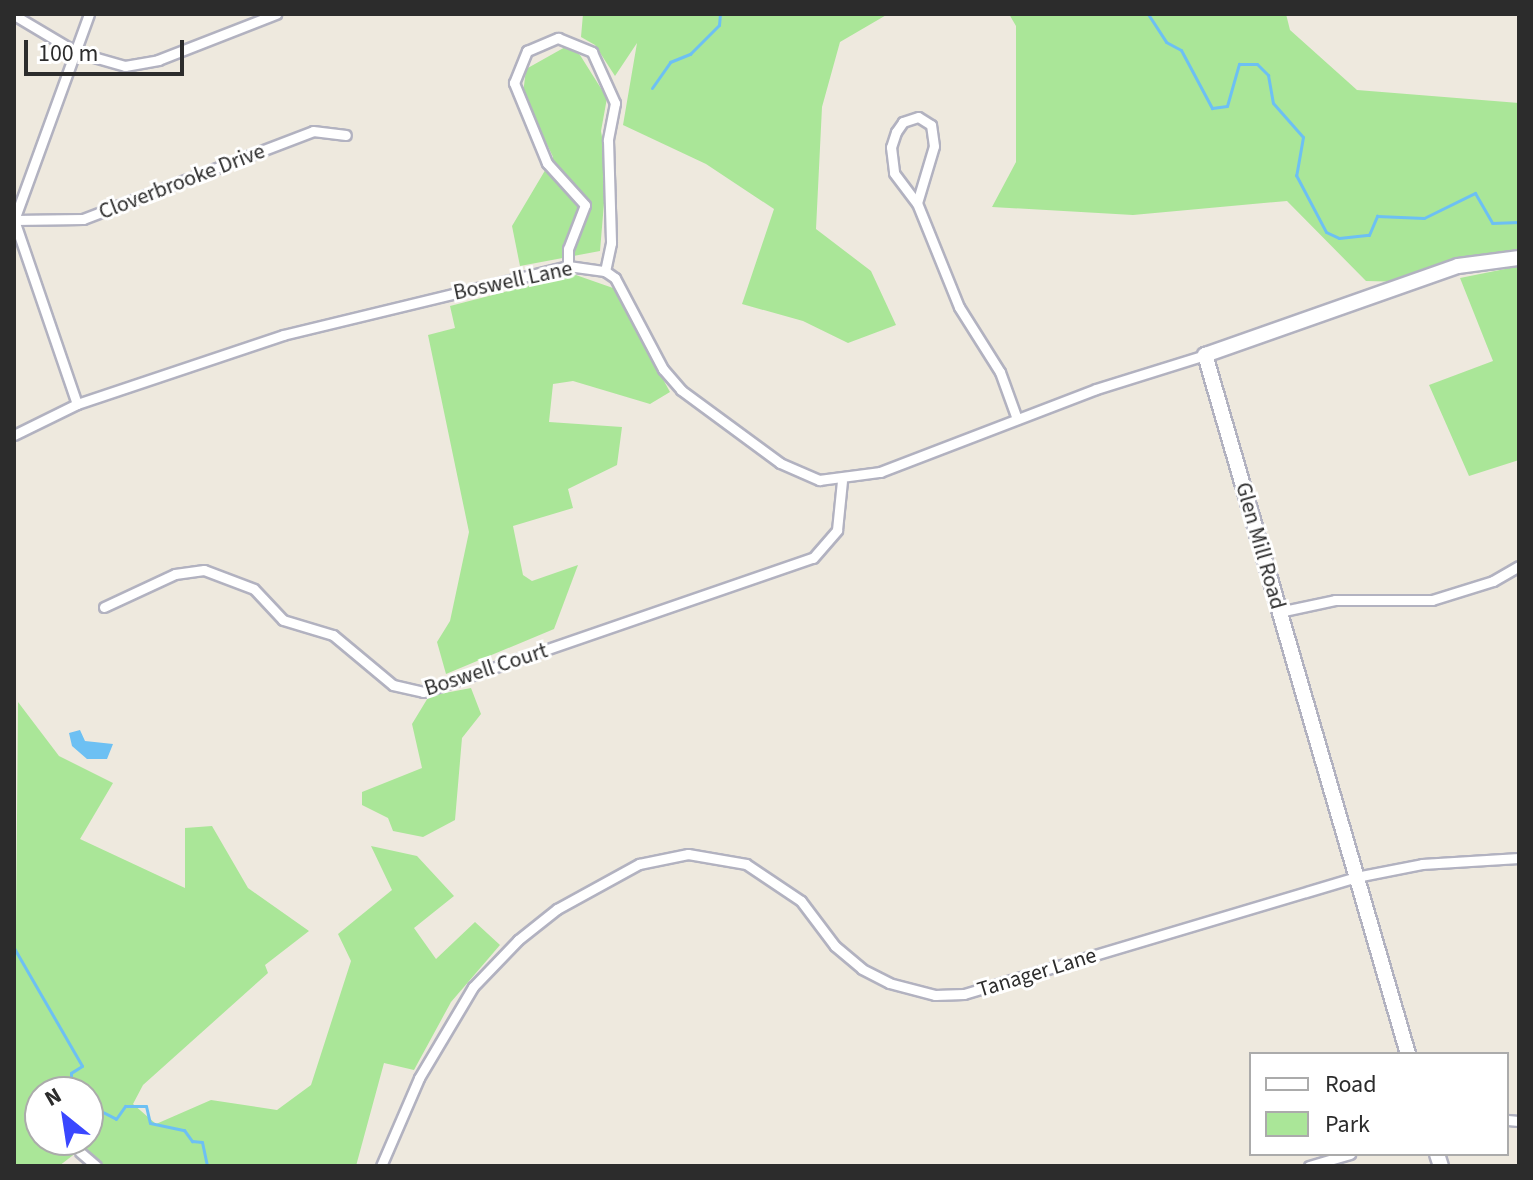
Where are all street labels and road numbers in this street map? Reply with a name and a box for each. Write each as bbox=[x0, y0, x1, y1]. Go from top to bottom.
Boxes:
street label: Cloverbrooke Drive bbox=[95, 138, 269, 226]
street label: Boswell Lane bbox=[451, 256, 575, 306]
street label: Glen Mill Road bbox=[1229, 480, 1291, 612]
street label: Boswell Court bbox=[421, 638, 551, 702]
street label: Tanager Lane bbox=[974, 942, 1100, 1004]

